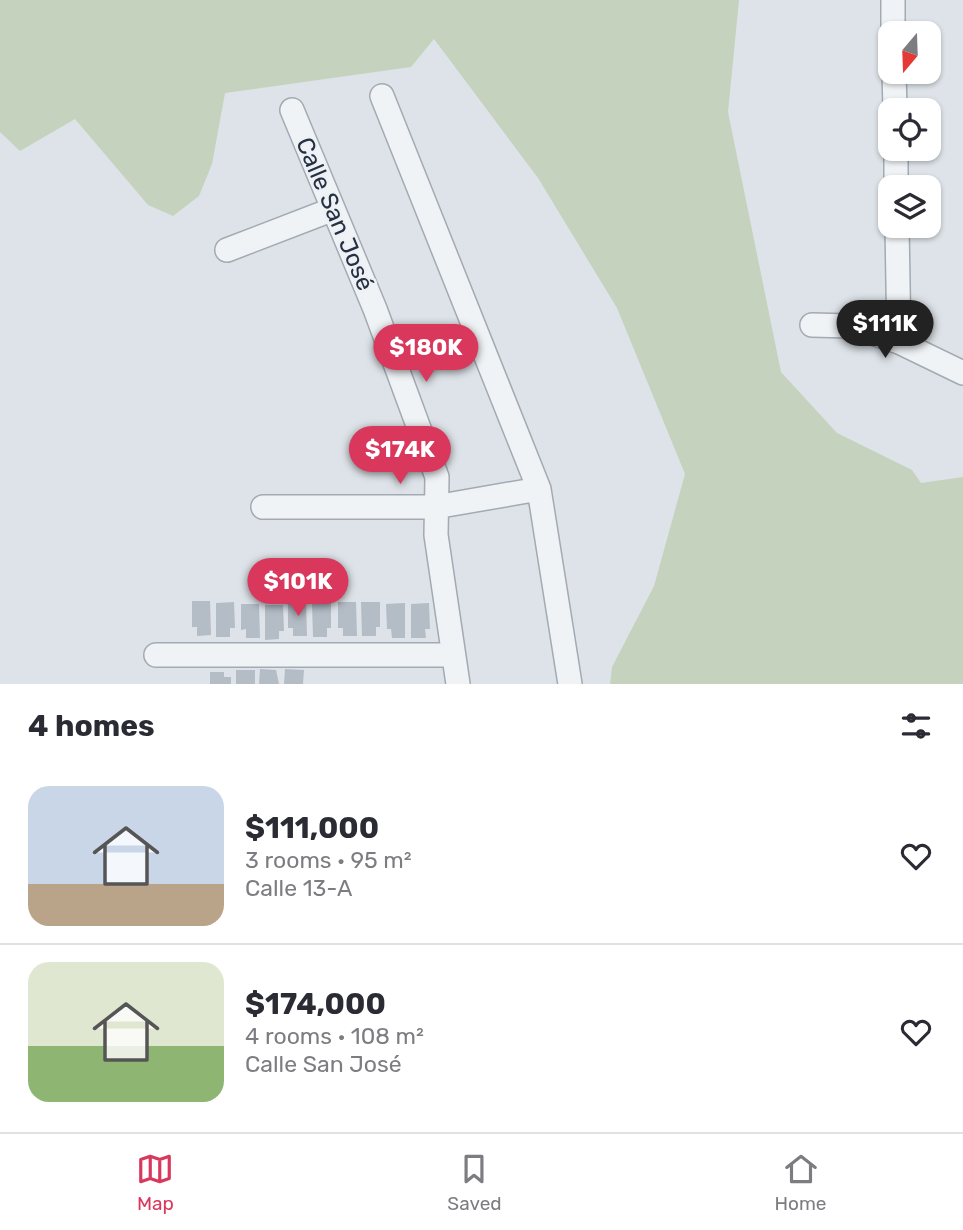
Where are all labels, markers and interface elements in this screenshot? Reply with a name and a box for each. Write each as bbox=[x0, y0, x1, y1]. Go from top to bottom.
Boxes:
north arrow bbox=[878, 21, 942, 84]
map controls bbox=[878, 21, 941, 238]
button: locate bbox=[878, 98, 941, 161]
street label: Calle San José bbox=[290, 133, 380, 295]
button: layers bbox=[878, 175, 941, 238]
pin: $111K bbox=[836, 300, 934, 360]
text: $111K bbox=[853, 309, 917, 337]
pin: $180K bbox=[377, 324, 475, 384]
text: $180K bbox=[389, 333, 463, 361]
pin: $174K bbox=[351, 426, 449, 486]
text: $174K bbox=[365, 435, 435, 463]
pin: $101K bbox=[249, 558, 347, 618]
text: $101K bbox=[263, 567, 333, 595]
icon: filters bbox=[897, 707, 935, 745]
text: 4 homes bbox=[28, 708, 155, 744]
text: $111,000 bbox=[245, 810, 379, 846]
icon: home bbox=[84, 814, 168, 898]
icon: heart bbox=[897, 837, 935, 875]
text: 3 rooms · 95 m² bbox=[245, 846, 412, 874]
text: Calle 13-A bbox=[245, 874, 352, 902]
text: $174,000 bbox=[245, 986, 386, 1022]
icon: home bbox=[84, 990, 168, 1074]
icon: heart bbox=[897, 1013, 935, 1051]
text: 4 rooms · 108 m² bbox=[245, 1022, 424, 1050]
text: Calle San José bbox=[245, 1050, 402, 1078]
tab: Map bbox=[136, 1150, 174, 1215]
tab: Saved bbox=[447, 1150, 502, 1215]
tab: Home bbox=[775, 1150, 827, 1215]

